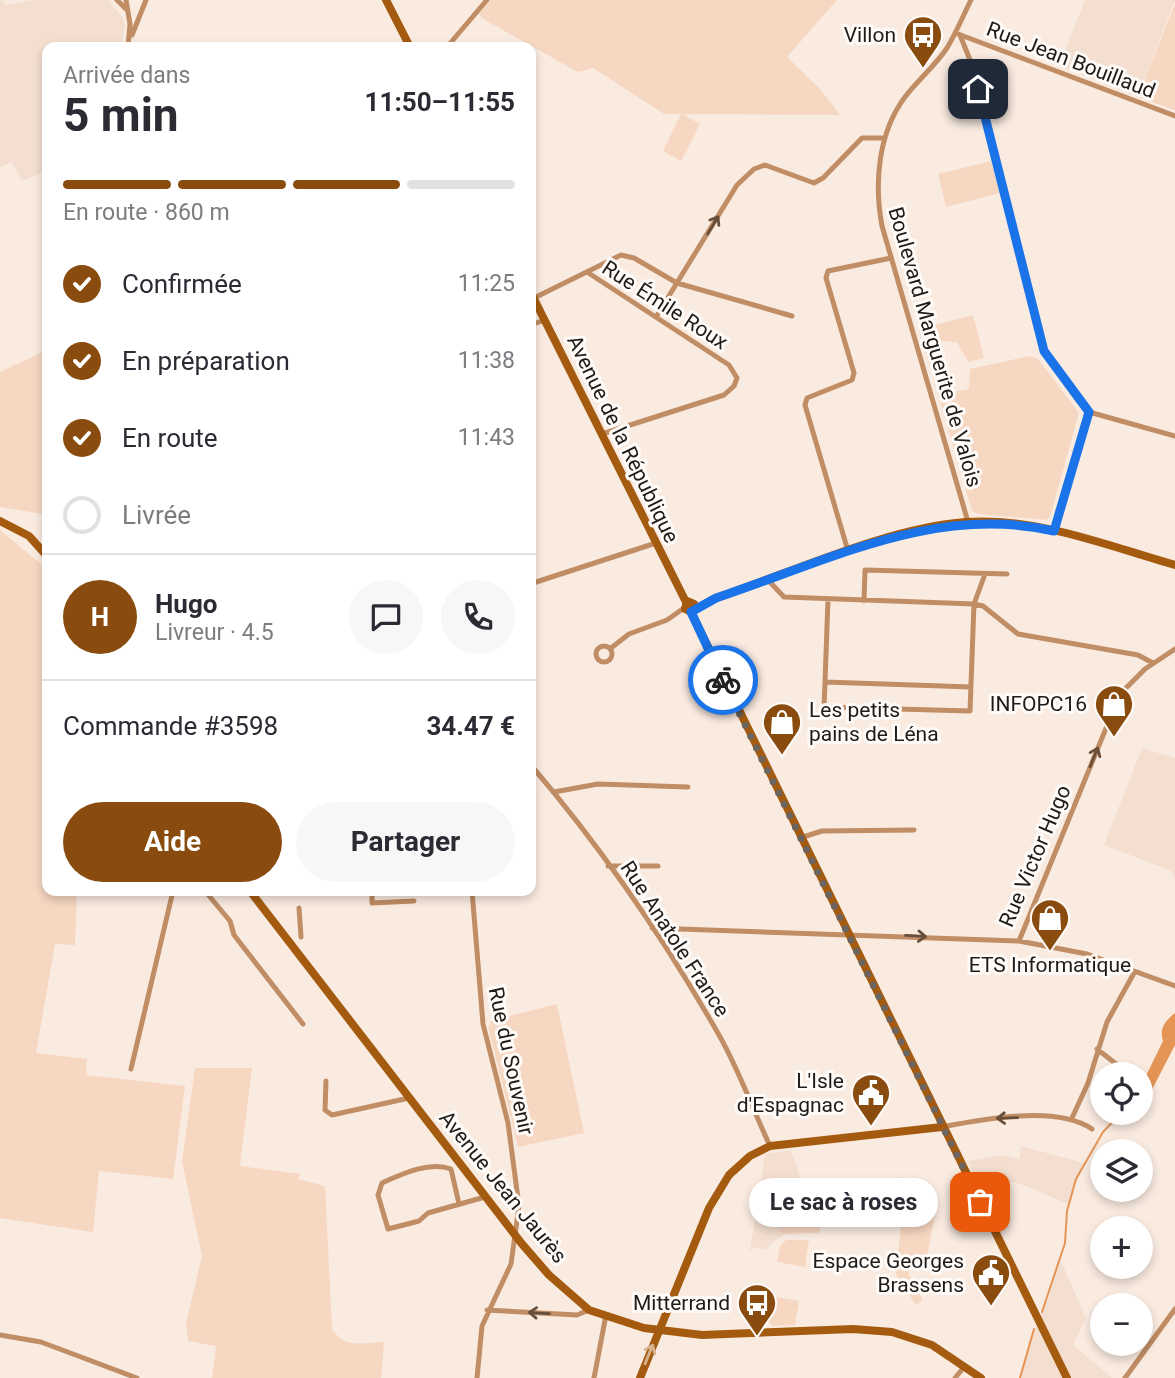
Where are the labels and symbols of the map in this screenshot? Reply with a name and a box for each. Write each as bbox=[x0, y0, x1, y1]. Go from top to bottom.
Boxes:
bus stop icon: Villon bbox=[902, 14, 944, 69]
street label: Rue Jean Bouillaud bbox=[983, 17, 1159, 103]
place label: Villon bbox=[844, 23, 896, 47]
pin bbox=[948, 59, 1008, 119]
street label: Boulevard Marguerite de Valois bbox=[883, 204, 987, 490]
one-way arrow bbox=[707, 216, 721, 236]
street label: Rue Émile Roux bbox=[598, 256, 732, 354]
street label: Avenue de la République bbox=[562, 331, 684, 547]
courier bbox=[688, 645, 758, 715]
shop icon: INFOPC16 bbox=[1093, 683, 1135, 738]
place label: INFOPC16 bbox=[990, 692, 1087, 716]
place label: Les petits pains de Léna bbox=[809, 698, 939, 746]
shop icon: Les petits pains de Léna bbox=[761, 701, 803, 756]
one-way arrow bbox=[1088, 747, 1101, 769]
street label: Rue Victor Hugo bbox=[994, 782, 1076, 930]
street label: Rue Anatole France bbox=[616, 857, 734, 1021]
shop icon: ETS Informatique bbox=[1029, 897, 1071, 952]
one-way arrow bbox=[904, 929, 927, 942]
place label: ETS Informatique bbox=[969, 953, 1131, 977]
street label: Rue du Souvenir bbox=[484, 985, 538, 1137]
place label: L'Isle d'Espagnac bbox=[737, 1069, 844, 1117]
public building icon: L'Isle d'Espagnac bbox=[850, 1072, 892, 1127]
street label: Avenue Jean Jaurès bbox=[434, 1106, 572, 1268]
one-way arrow bbox=[996, 1111, 1019, 1124]
pin bbox=[950, 1172, 1010, 1232]
callout: Le sac à roses bbox=[749, 1178, 938, 1226]
place label: Espace Georges Brassens bbox=[813, 1249, 964, 1297]
public building icon: Espace Georges Brassens bbox=[970, 1252, 1012, 1307]
bus stop icon: Mitterrand bbox=[736, 1282, 778, 1337]
place label: Mitterrand bbox=[633, 1291, 730, 1315]
one-way arrow bbox=[527, 1306, 550, 1319]
one-way arrow bbox=[644, 1344, 657, 1366]

